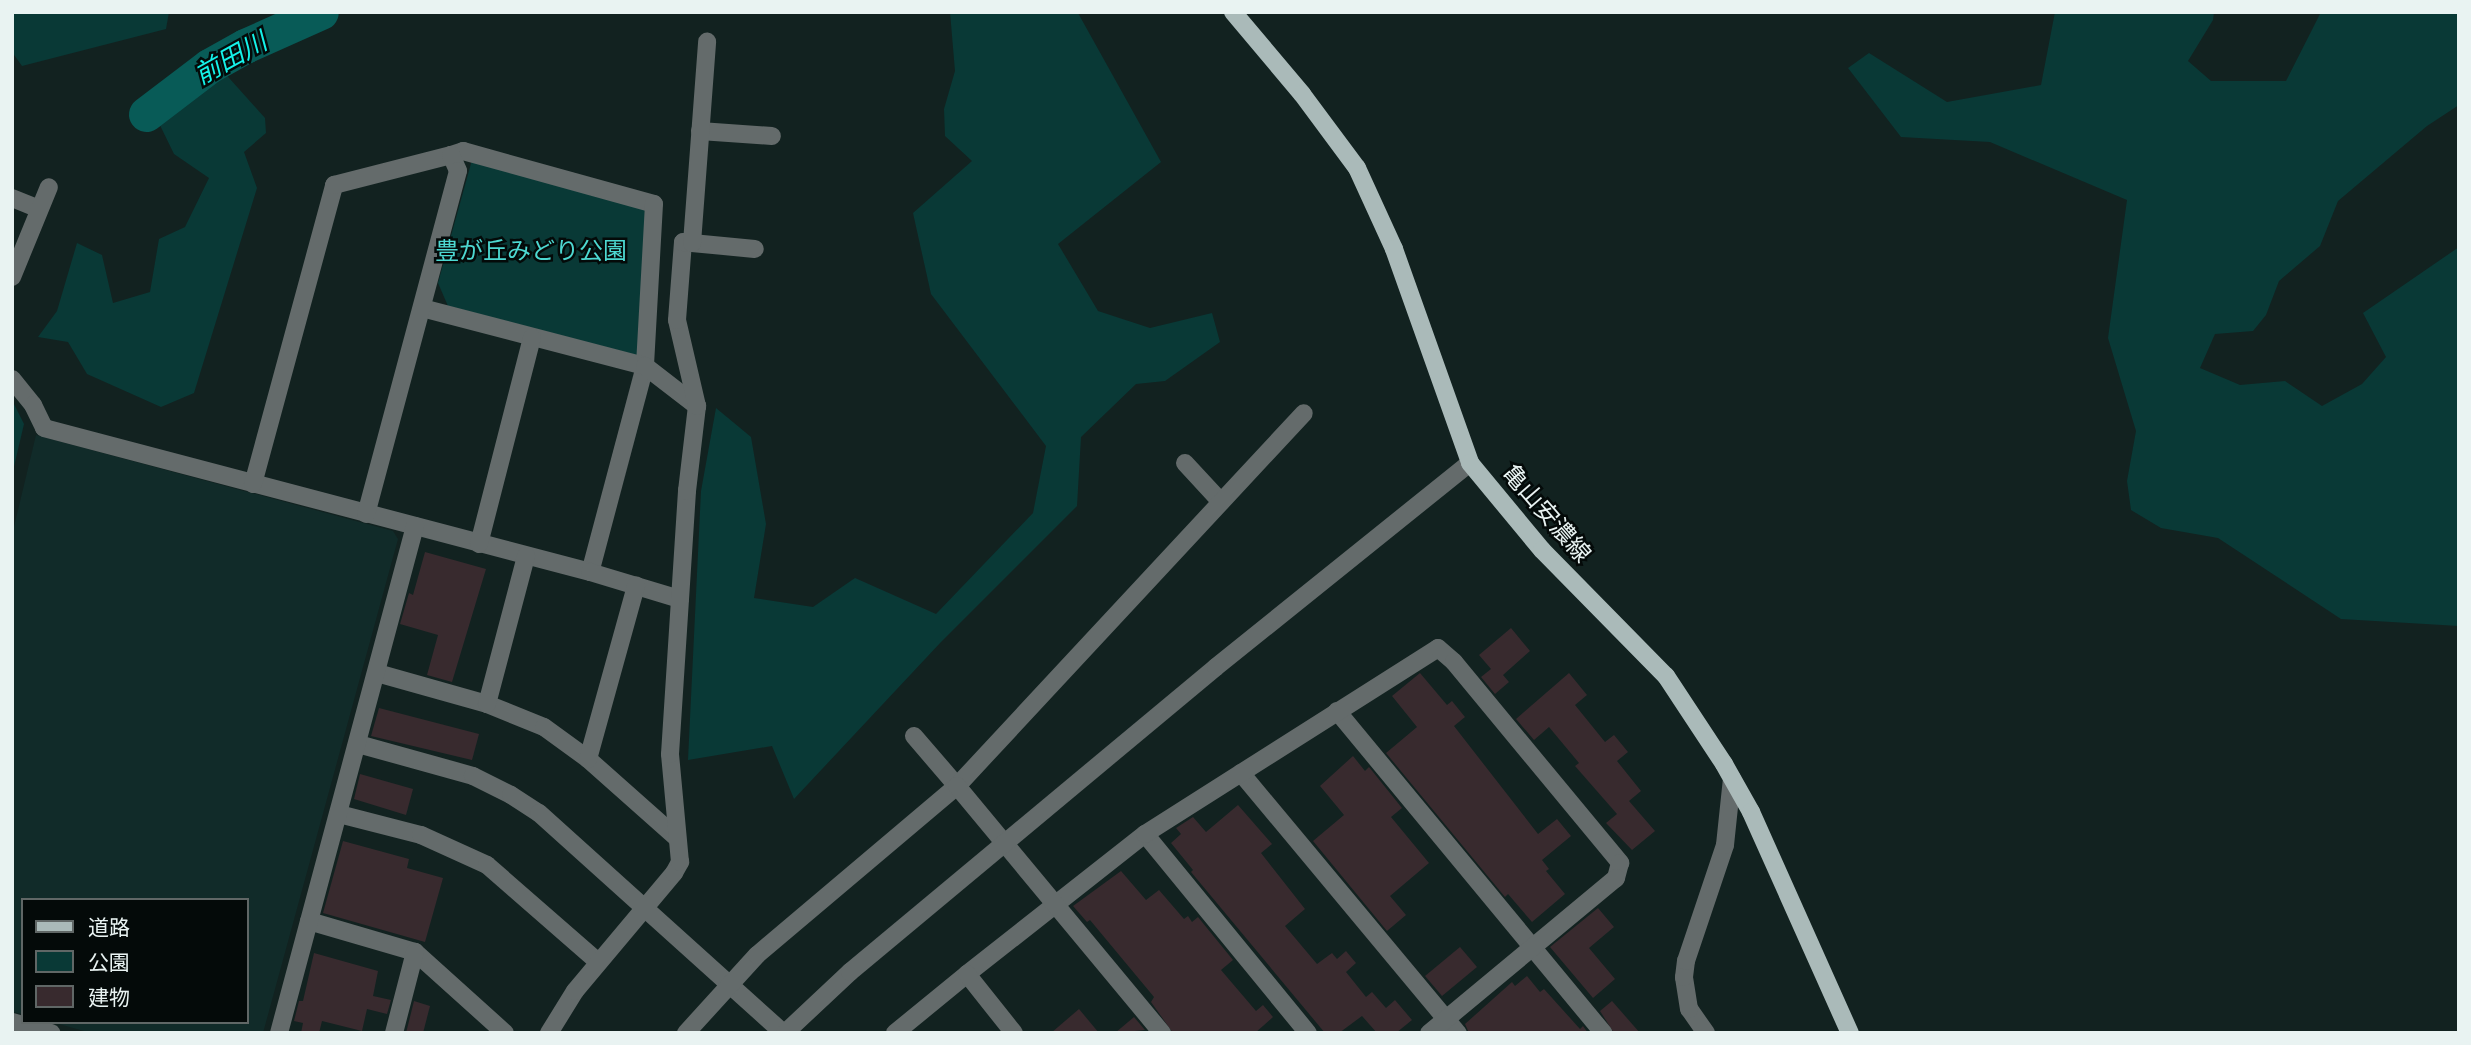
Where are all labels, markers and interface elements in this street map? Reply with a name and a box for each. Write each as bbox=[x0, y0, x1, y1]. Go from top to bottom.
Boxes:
water label: 前田川 bbox=[189, 26, 273, 92]
park label: 豊が丘みどり公園 bbox=[435, 238, 627, 266]
street label: 亀山安濃線 bbox=[1496, 459, 1596, 569]
legend bbox=[21, 898, 248, 1024]
text: 道路 bbox=[88, 914, 130, 942]
text: 公園 bbox=[88, 949, 130, 977]
text: 建物 bbox=[88, 984, 130, 1012]

